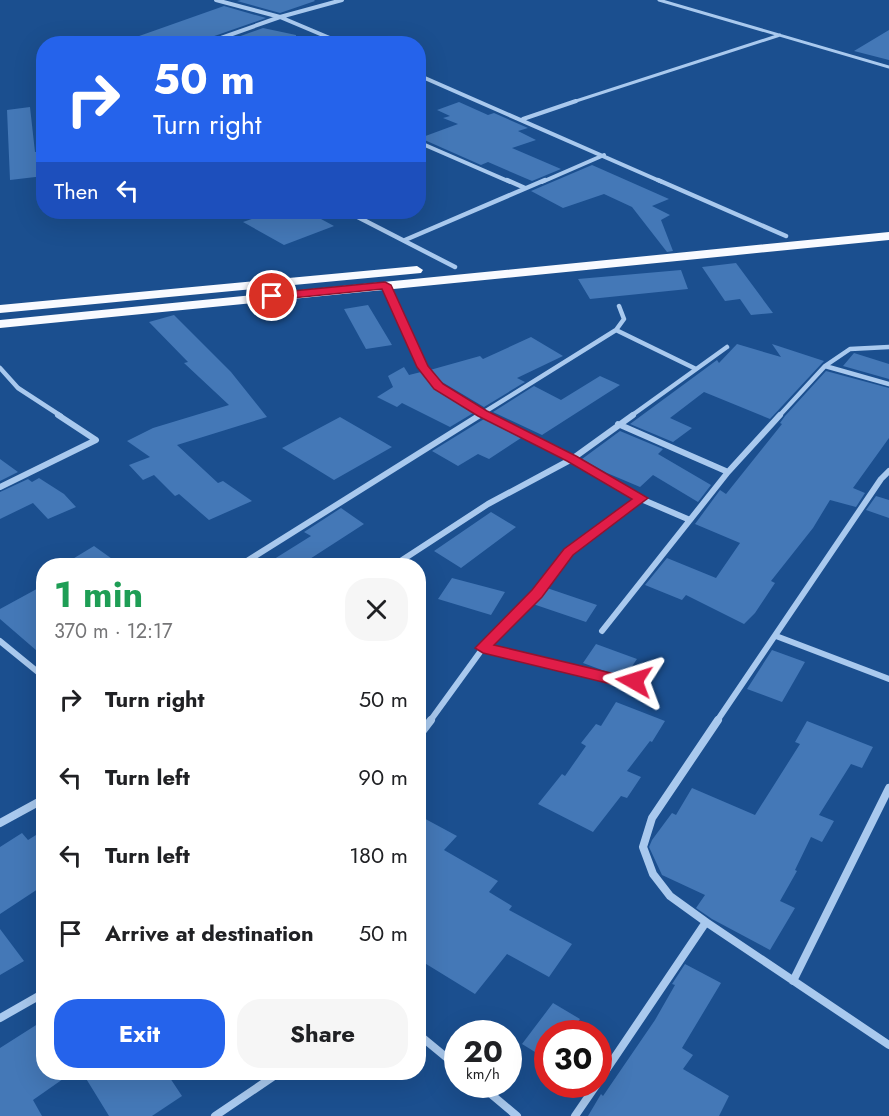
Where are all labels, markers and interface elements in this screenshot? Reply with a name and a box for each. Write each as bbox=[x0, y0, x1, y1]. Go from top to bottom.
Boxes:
text: 50 m bbox=[153, 49, 255, 110]
icon: right bbox=[54, 60, 132, 138]
text: Turn right bbox=[153, 105, 261, 144]
icon: left bbox=[111, 174, 144, 207]
text: Then bbox=[54, 175, 99, 207]
pin bbox=[246, 270, 297, 321]
icon: arrive bbox=[255, 279, 288, 312]
text: 1 min bbox=[54, 568, 143, 620]
button: close bbox=[345, 578, 408, 641]
text: 370 m · 12:17 bbox=[54, 617, 173, 646]
position arrow bbox=[602, 649, 666, 713]
icon: right bbox=[54, 683, 87, 716]
text: Turn right bbox=[105, 683, 205, 715]
text: 50 m bbox=[359, 683, 408, 715]
icon: left bbox=[54, 761, 87, 794]
text: Turn left bbox=[105, 761, 190, 793]
text: 90 m bbox=[358, 761, 408, 793]
icon: left bbox=[54, 839, 87, 872]
text: Turn left bbox=[105, 839, 190, 871]
text: 180 m bbox=[349, 839, 408, 871]
icon: arrive bbox=[54, 917, 87, 950]
text: Arrive at destination bbox=[105, 917, 314, 949]
text: 50 m bbox=[359, 917, 408, 949]
button: Exit bbox=[54, 999, 225, 1068]
button: Share bbox=[237, 999, 408, 1068]
speed limit sign: 30 bbox=[534, 1020, 612, 1098]
text: 20 bbox=[463, 1030, 503, 1073]
text: km/h bbox=[466, 1063, 500, 1085]

